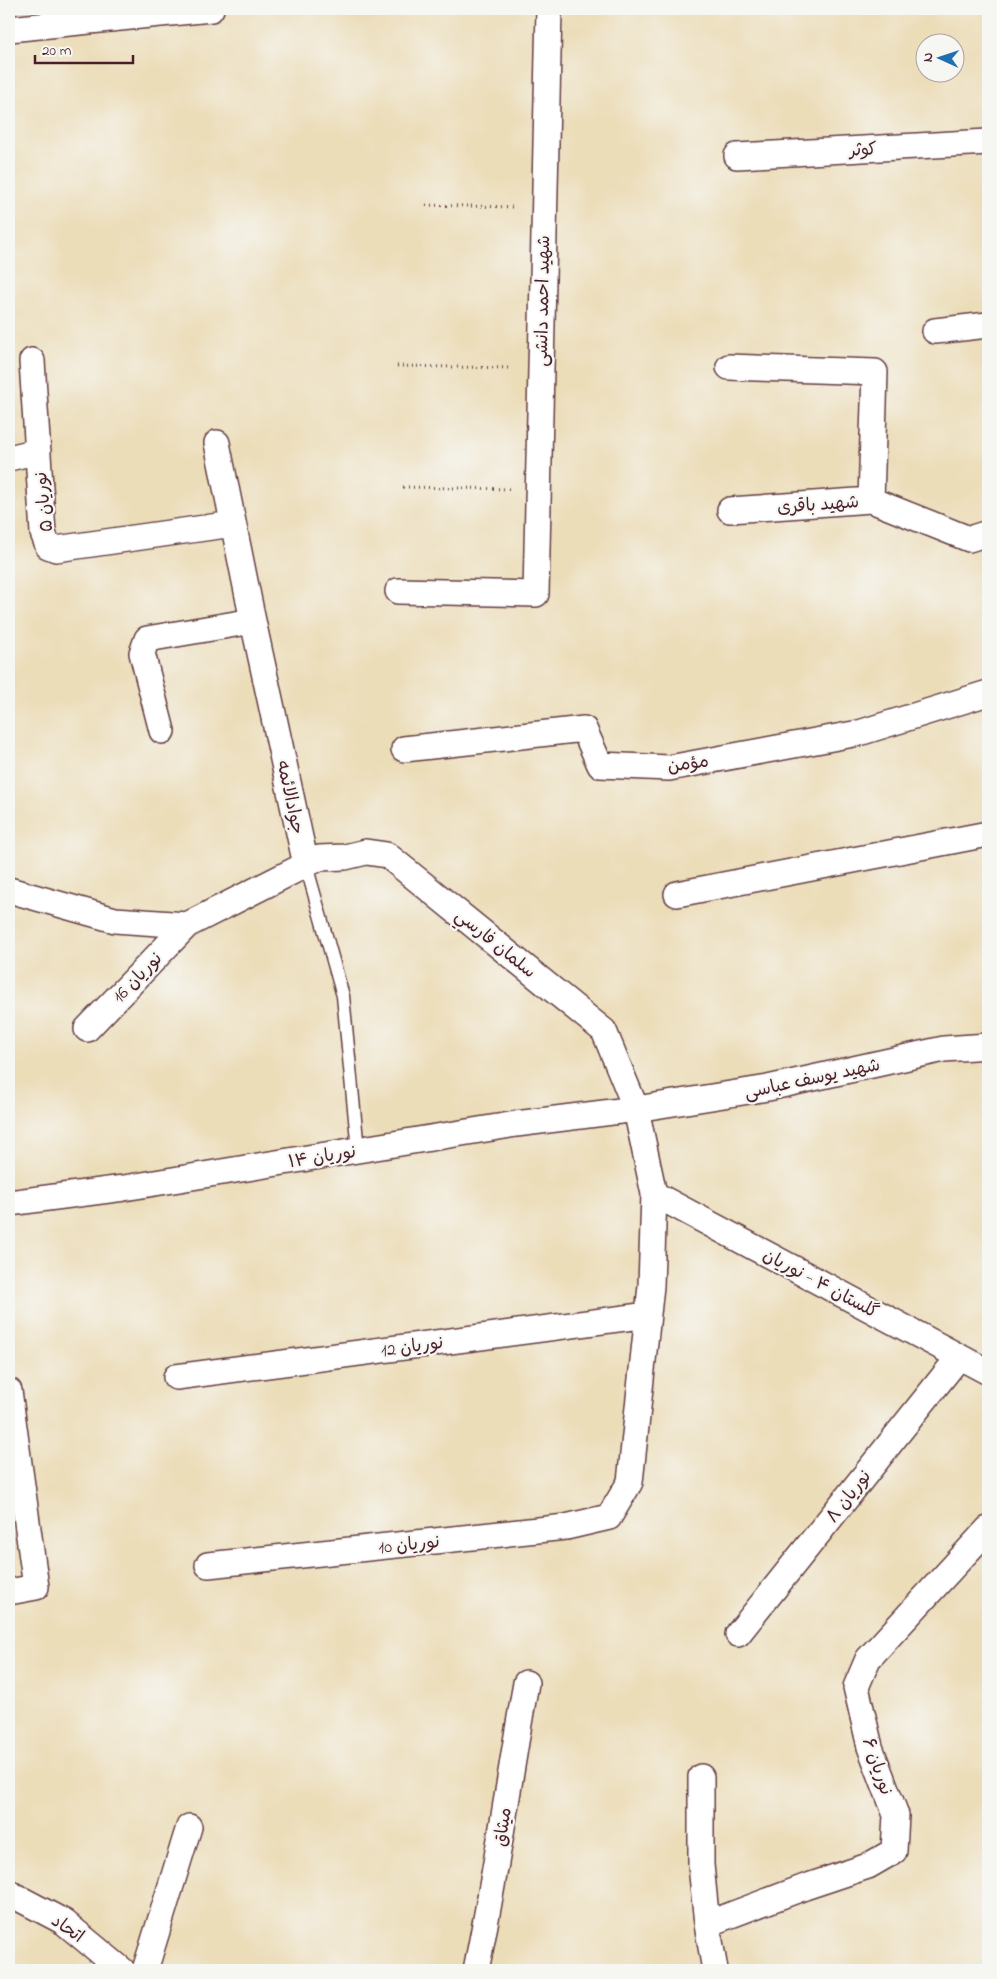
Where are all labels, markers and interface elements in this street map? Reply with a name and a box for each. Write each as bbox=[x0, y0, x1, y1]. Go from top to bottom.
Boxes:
scale bar bbox=[35, 32, 132, 64]
north arrow bbox=[914, 32, 964, 82]
text: 20 m bbox=[42, 40, 72, 62]
text: N bbox=[918, 52, 939, 63]
street label: کوثر bbox=[847, 137, 878, 165]
street label: شهید احمد دانشی bbox=[530, 235, 558, 367]
street label: نوریان ۵ bbox=[29, 470, 61, 533]
street label: شهید باقری bbox=[776, 490, 860, 522]
street label: مؤمن bbox=[666, 749, 711, 781]
street label: جوادالائمه bbox=[268, 758, 310, 837]
street label: سلمان فارسي bbox=[448, 904, 541, 986]
street label: نوریان 16 bbox=[108, 947, 169, 1010]
street label: شهید یوسف عباسی bbox=[742, 1053, 883, 1107]
street label: نوریان ۱۴ bbox=[287, 1140, 358, 1176]
street label: گلستان ۴ - نوریان bbox=[758, 1243, 883, 1326]
street label: نوریان 12 bbox=[379, 1331, 445, 1365]
street label: نوریان ۸ bbox=[821, 1465, 879, 1529]
street label: نوریان 10 bbox=[377, 1530, 441, 1562]
street label: نوریان ۶ bbox=[854, 1734, 898, 1799]
street label: ميثاق bbox=[488, 1806, 520, 1849]
street label: اتحاد bbox=[45, 1909, 89, 1950]

